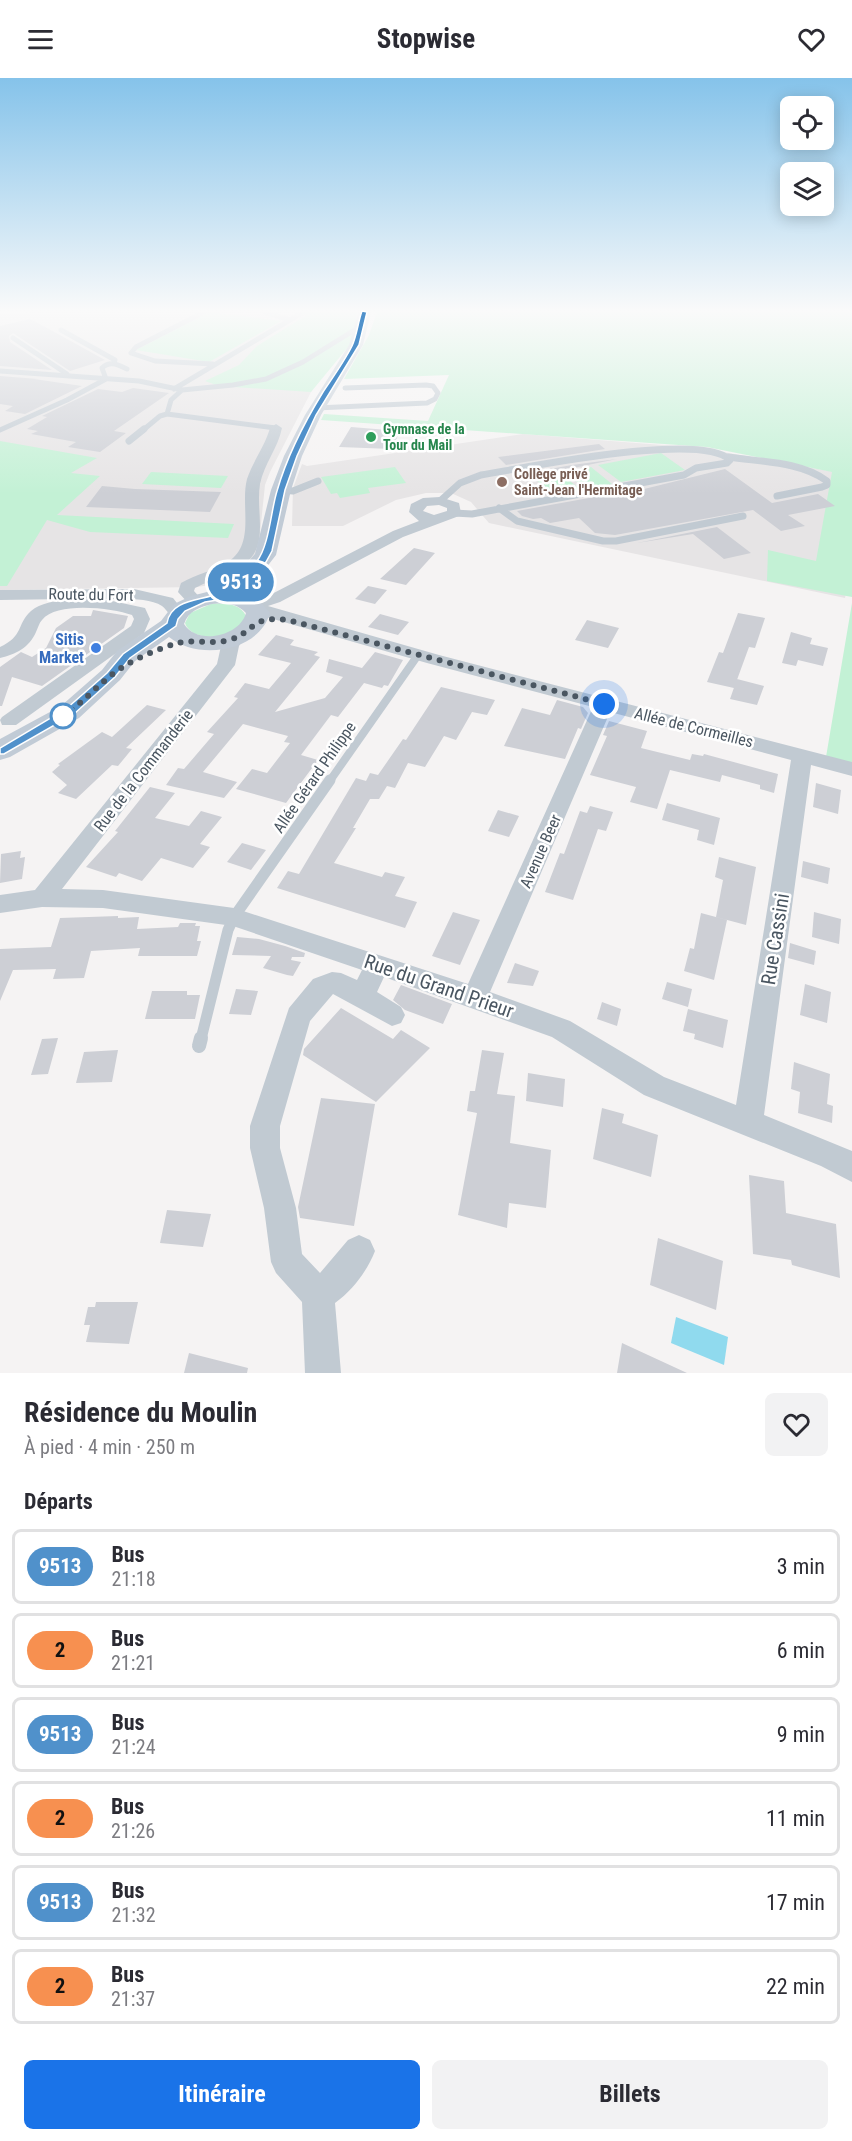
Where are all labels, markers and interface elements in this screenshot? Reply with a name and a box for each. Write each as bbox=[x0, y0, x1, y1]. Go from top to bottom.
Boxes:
icon: menu bbox=[24, 23, 57, 56]
text: Stopwise bbox=[377, 23, 475, 55]
icon: heart bbox=[795, 23, 828, 56]
map controls bbox=[780, 96, 834, 216]
button: locate bbox=[780, 96, 834, 150]
button: layers bbox=[780, 162, 834, 216]
place label: Gymnase de la Tour du Mail bbox=[383, 421, 465, 453]
marker: Gymnase de la Tour du Mail bbox=[364, 430, 378, 444]
place label: Collège privé Saint-Jean l'Hermitage bbox=[514, 466, 643, 498]
marker: Collège privé Saint-Jean l'Hermitage bbox=[495, 475, 509, 489]
line badge: 9513 bbox=[199, 562, 283, 602]
text: 9513 bbox=[220, 570, 262, 594]
street label: Route du Fort bbox=[48, 584, 134, 605]
place label: Sitis Market bbox=[39, 630, 84, 667]
marker: Sitis Market bbox=[89, 641, 103, 655]
your location bbox=[589, 689, 619, 719]
unlabelled marker bbox=[50, 703, 76, 729]
street label: Allée de Cormeilles bbox=[633, 704, 755, 751]
street label: Rue de la Commanderie bbox=[90, 706, 197, 835]
street label: Allée Gérard Philippe bbox=[269, 718, 360, 837]
street label: Avenue Beer bbox=[516, 811, 565, 891]
street label: Rue Cassini bbox=[756, 892, 794, 986]
street label: Rue du Grand Prieur bbox=[361, 949, 517, 1023]
button: heart bbox=[765, 1393, 828, 1456]
text: Résidence du Moulin bbox=[24, 1396, 257, 1429]
text: À pied · 4 min · 250 m bbox=[24, 1435, 195, 1459]
text: Départs bbox=[24, 1489, 93, 1514]
text: Bus bbox=[111, 1542, 145, 1567]
text: 9513 bbox=[39, 1554, 81, 1578]
text: 3 min bbox=[777, 1554, 825, 1579]
text: 21:18 bbox=[111, 1567, 156, 1591]
text: Bus bbox=[111, 1626, 144, 1651]
text: 2 bbox=[55, 1638, 65, 1662]
text: 6 min bbox=[777, 1638, 825, 1663]
text: 21:21 bbox=[111, 1651, 155, 1675]
text: Bus bbox=[111, 1710, 145, 1735]
text: 9513 bbox=[39, 1722, 81, 1746]
text: 9 min bbox=[777, 1722, 825, 1747]
text: 21:24 bbox=[111, 1735, 156, 1759]
text: Bus bbox=[111, 1794, 144, 1819]
text: 2 bbox=[55, 1806, 65, 1830]
text: 11 min bbox=[766, 1806, 825, 1831]
text: 21:26 bbox=[111, 1819, 155, 1843]
text: Bus bbox=[111, 1878, 145, 1903]
text: 9513 bbox=[39, 1890, 81, 1914]
text: 17 min bbox=[766, 1890, 825, 1915]
text: 21:32 bbox=[111, 1903, 156, 1927]
text: Bus bbox=[111, 1962, 144, 1987]
text: 2 bbox=[55, 1974, 65, 1998]
text: 22 min bbox=[766, 1974, 825, 1999]
text: 21:37 bbox=[111, 1987, 155, 2011]
button: Itinéraire bbox=[24, 2060, 420, 2129]
button: Billets bbox=[432, 2060, 828, 2129]

